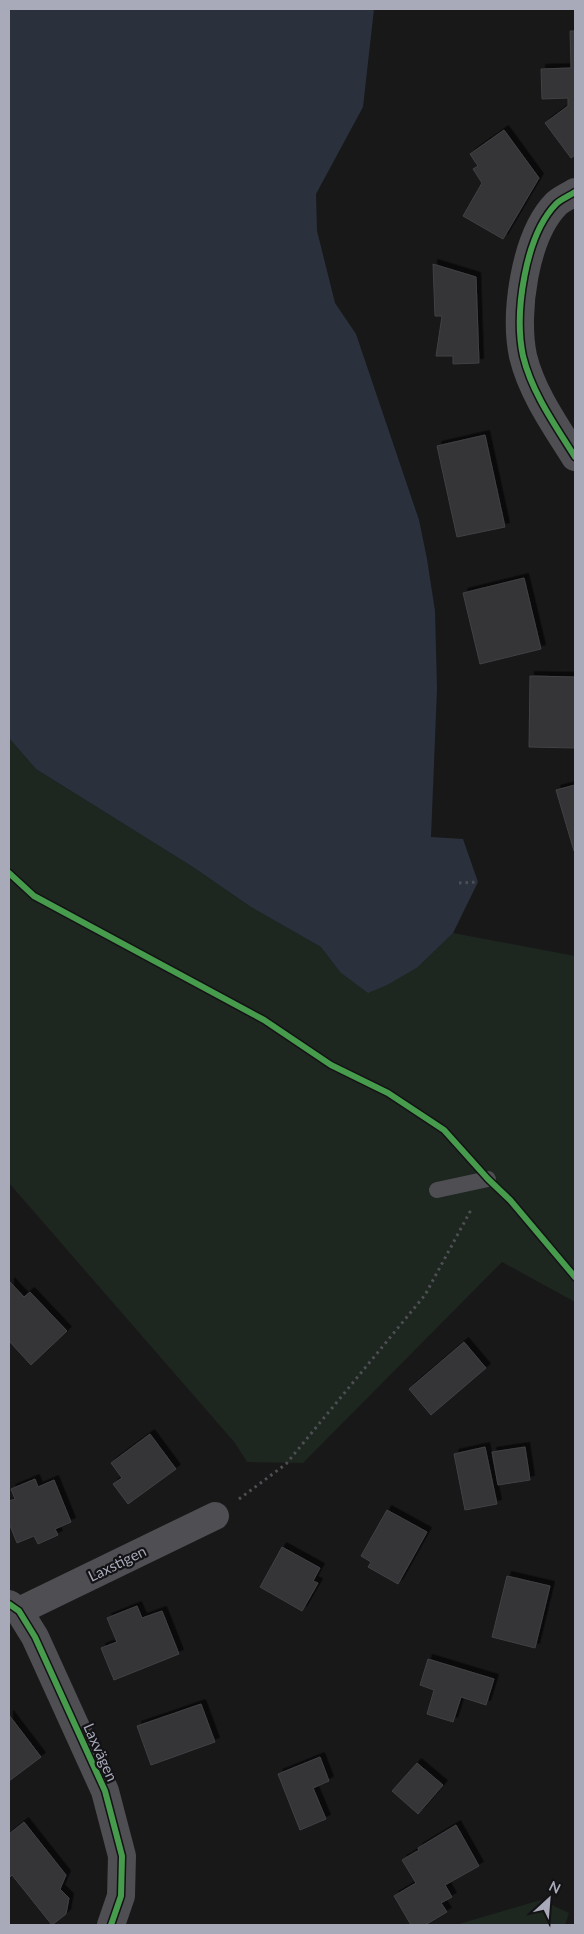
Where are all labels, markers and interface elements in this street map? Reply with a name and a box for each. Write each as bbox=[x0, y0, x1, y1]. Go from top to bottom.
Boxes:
street label: Laxstigen bbox=[85, 1541, 149, 1585]
street label: Laxvägen bbox=[80, 1720, 122, 1784]
north arrow bbox=[524, 1874, 574, 1924]
text: N bbox=[546, 1877, 563, 1897]

